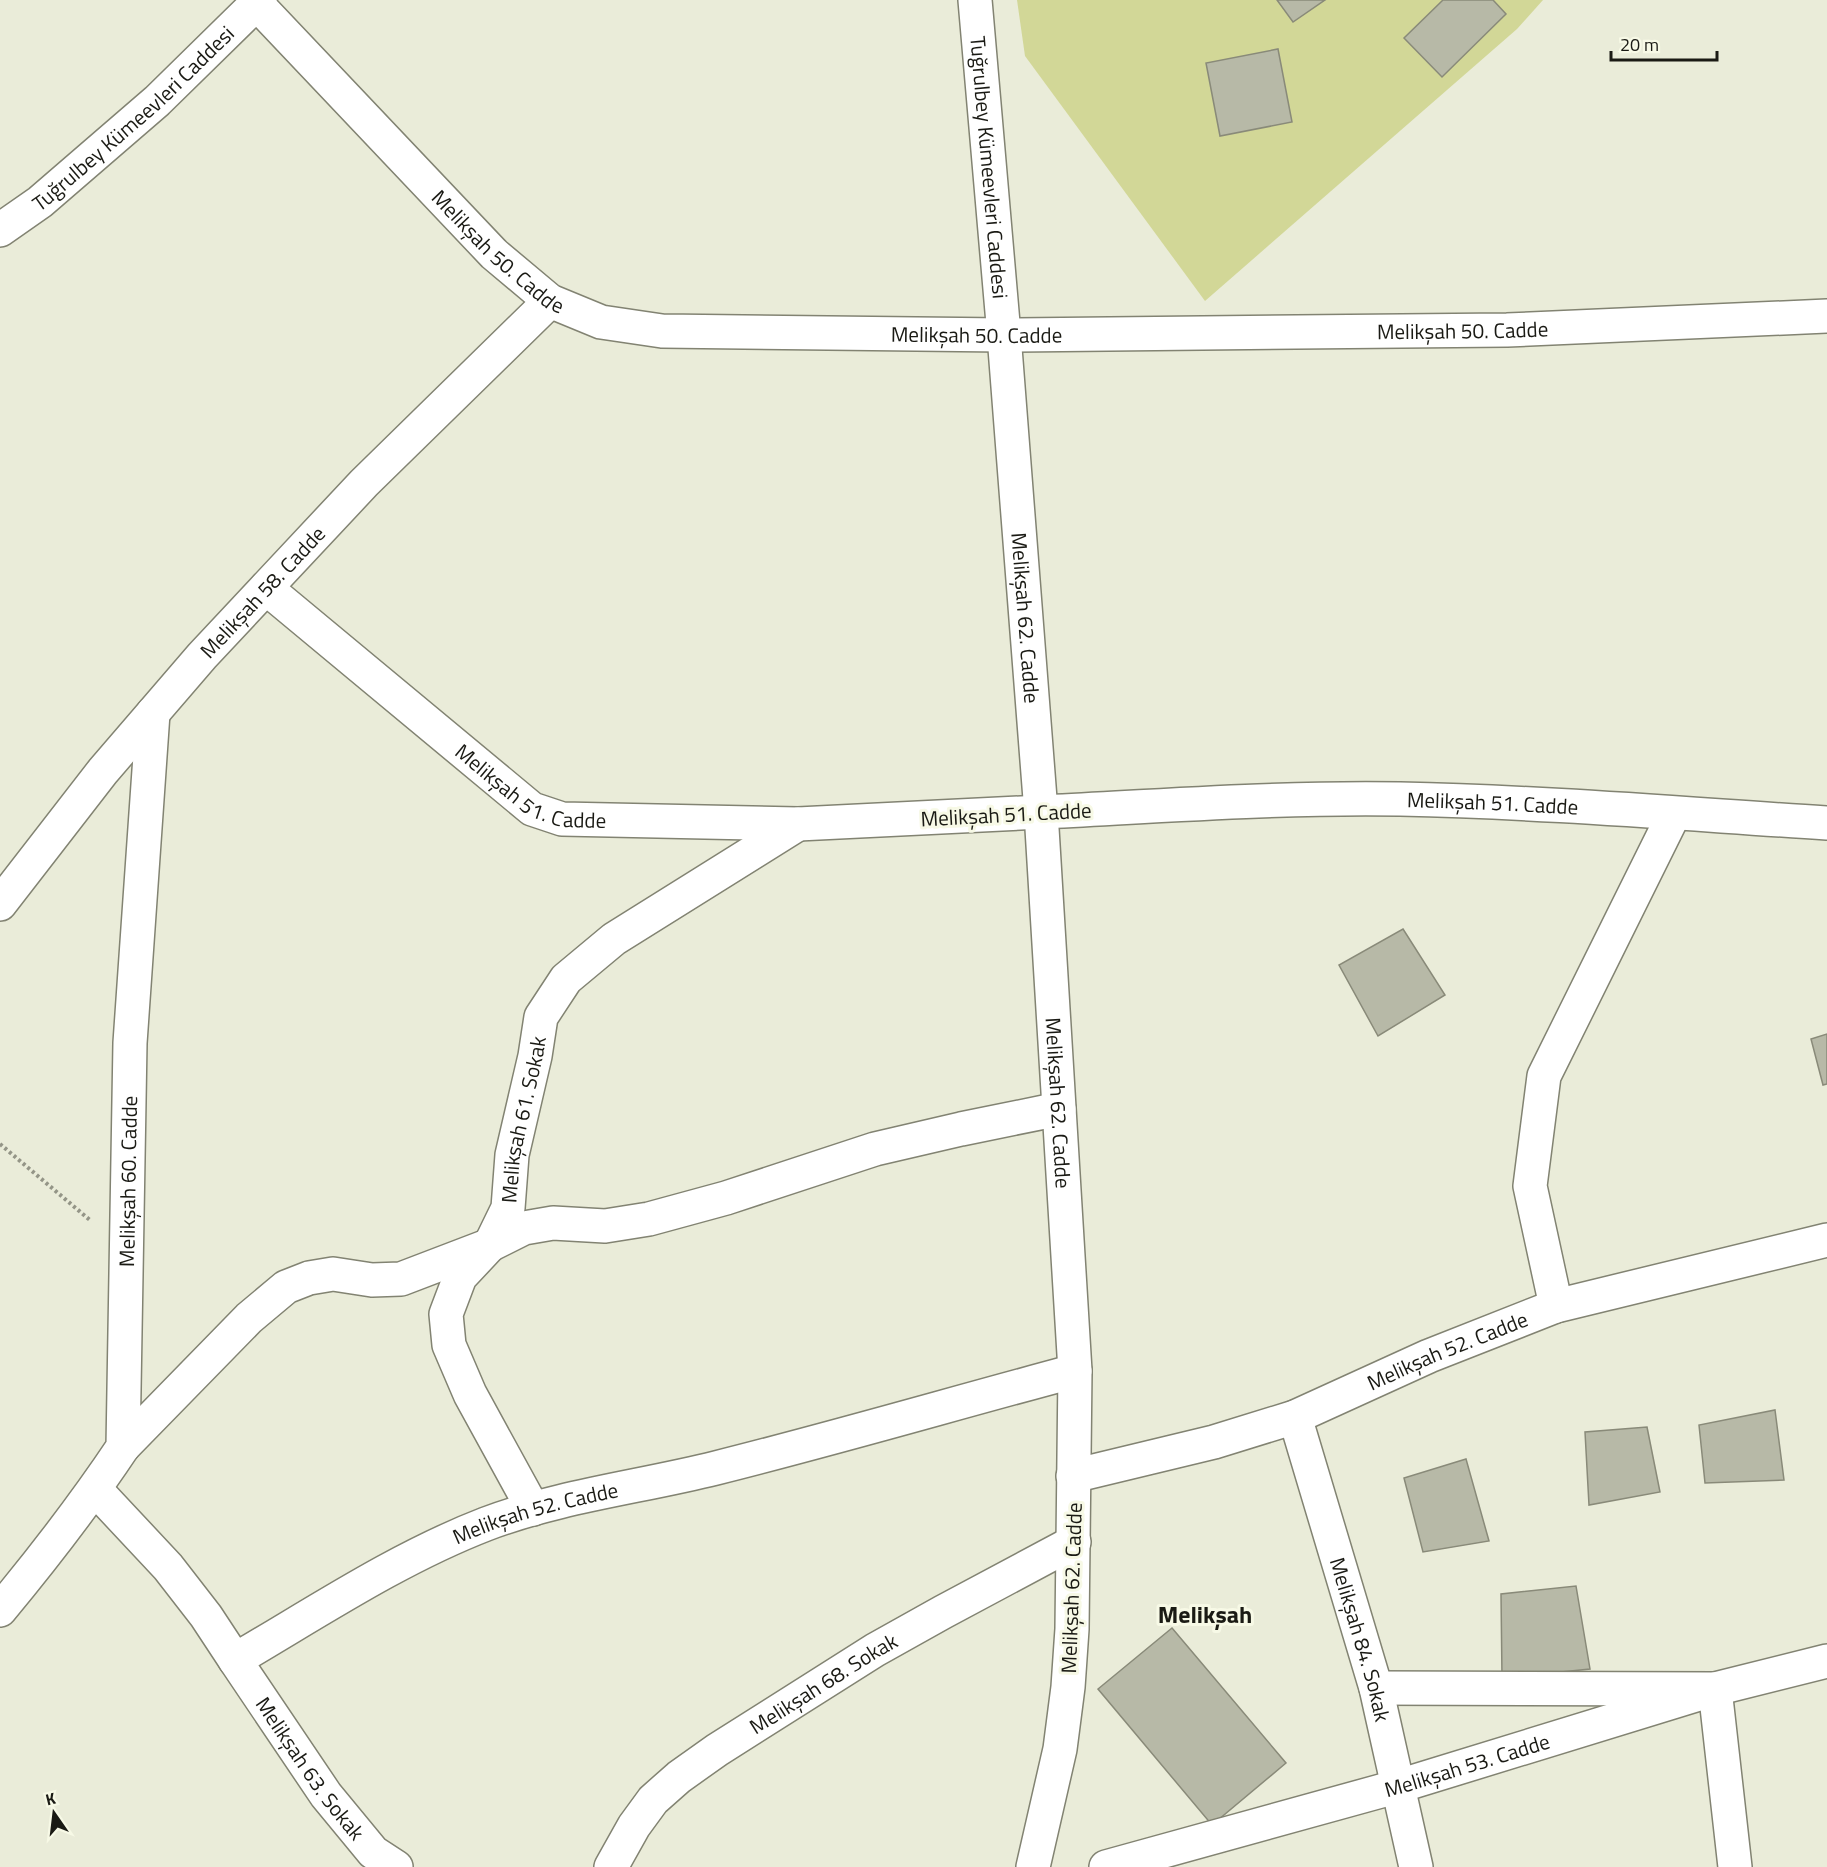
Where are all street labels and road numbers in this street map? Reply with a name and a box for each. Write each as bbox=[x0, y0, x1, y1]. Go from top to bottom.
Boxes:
street label: Tuğrulbey Kümeevleri Caddesi bbox=[25, 18, 241, 219]
street label: Tuğrulbey Kümeevleri Caddesi bbox=[962, 35, 1017, 300]
street label: Melikşah 50. Cadde bbox=[424, 182, 569, 321]
street label: Melikşah 50. Cadde bbox=[1377, 312, 1549, 347]
street label: Melikşah 50. Cadde bbox=[891, 318, 1062, 351]
street label: Melikşah 58. Cadde bbox=[192, 518, 332, 665]
street label: Melikşah 62. Cadde bbox=[1003, 531, 1049, 705]
street label: Melikşah 51. Cadde bbox=[448, 736, 607, 836]
street label: Melikşah 51. Cadde bbox=[1407, 783, 1579, 823]
street label: Melikşah 51. Cadde bbox=[920, 794, 1092, 834]
street label: Melikşah 62. Cadde bbox=[1038, 1016, 1080, 1189]
street label: Melikşah 61. Sokak bbox=[492, 1034, 554, 1204]
street label: Melikşah 60. Cadde bbox=[110, 1095, 145, 1267]
street label: Melikşah 52. Cadde bbox=[1362, 1303, 1532, 1398]
street label: Melikşah 52. Cadde bbox=[447, 1473, 621, 1552]
street label: Melikşah 62. Cadde bbox=[1052, 1502, 1090, 1674]
street label: Melikşah 84. Sokak bbox=[1322, 1553, 1399, 1725]
street label: Melikşah 68. Sokak bbox=[743, 1625, 903, 1742]
street label: Melikşah 63. Sokak bbox=[248, 1690, 373, 1847]
street label: Melikşah 53. Cadde bbox=[1381, 1725, 1554, 1805]

